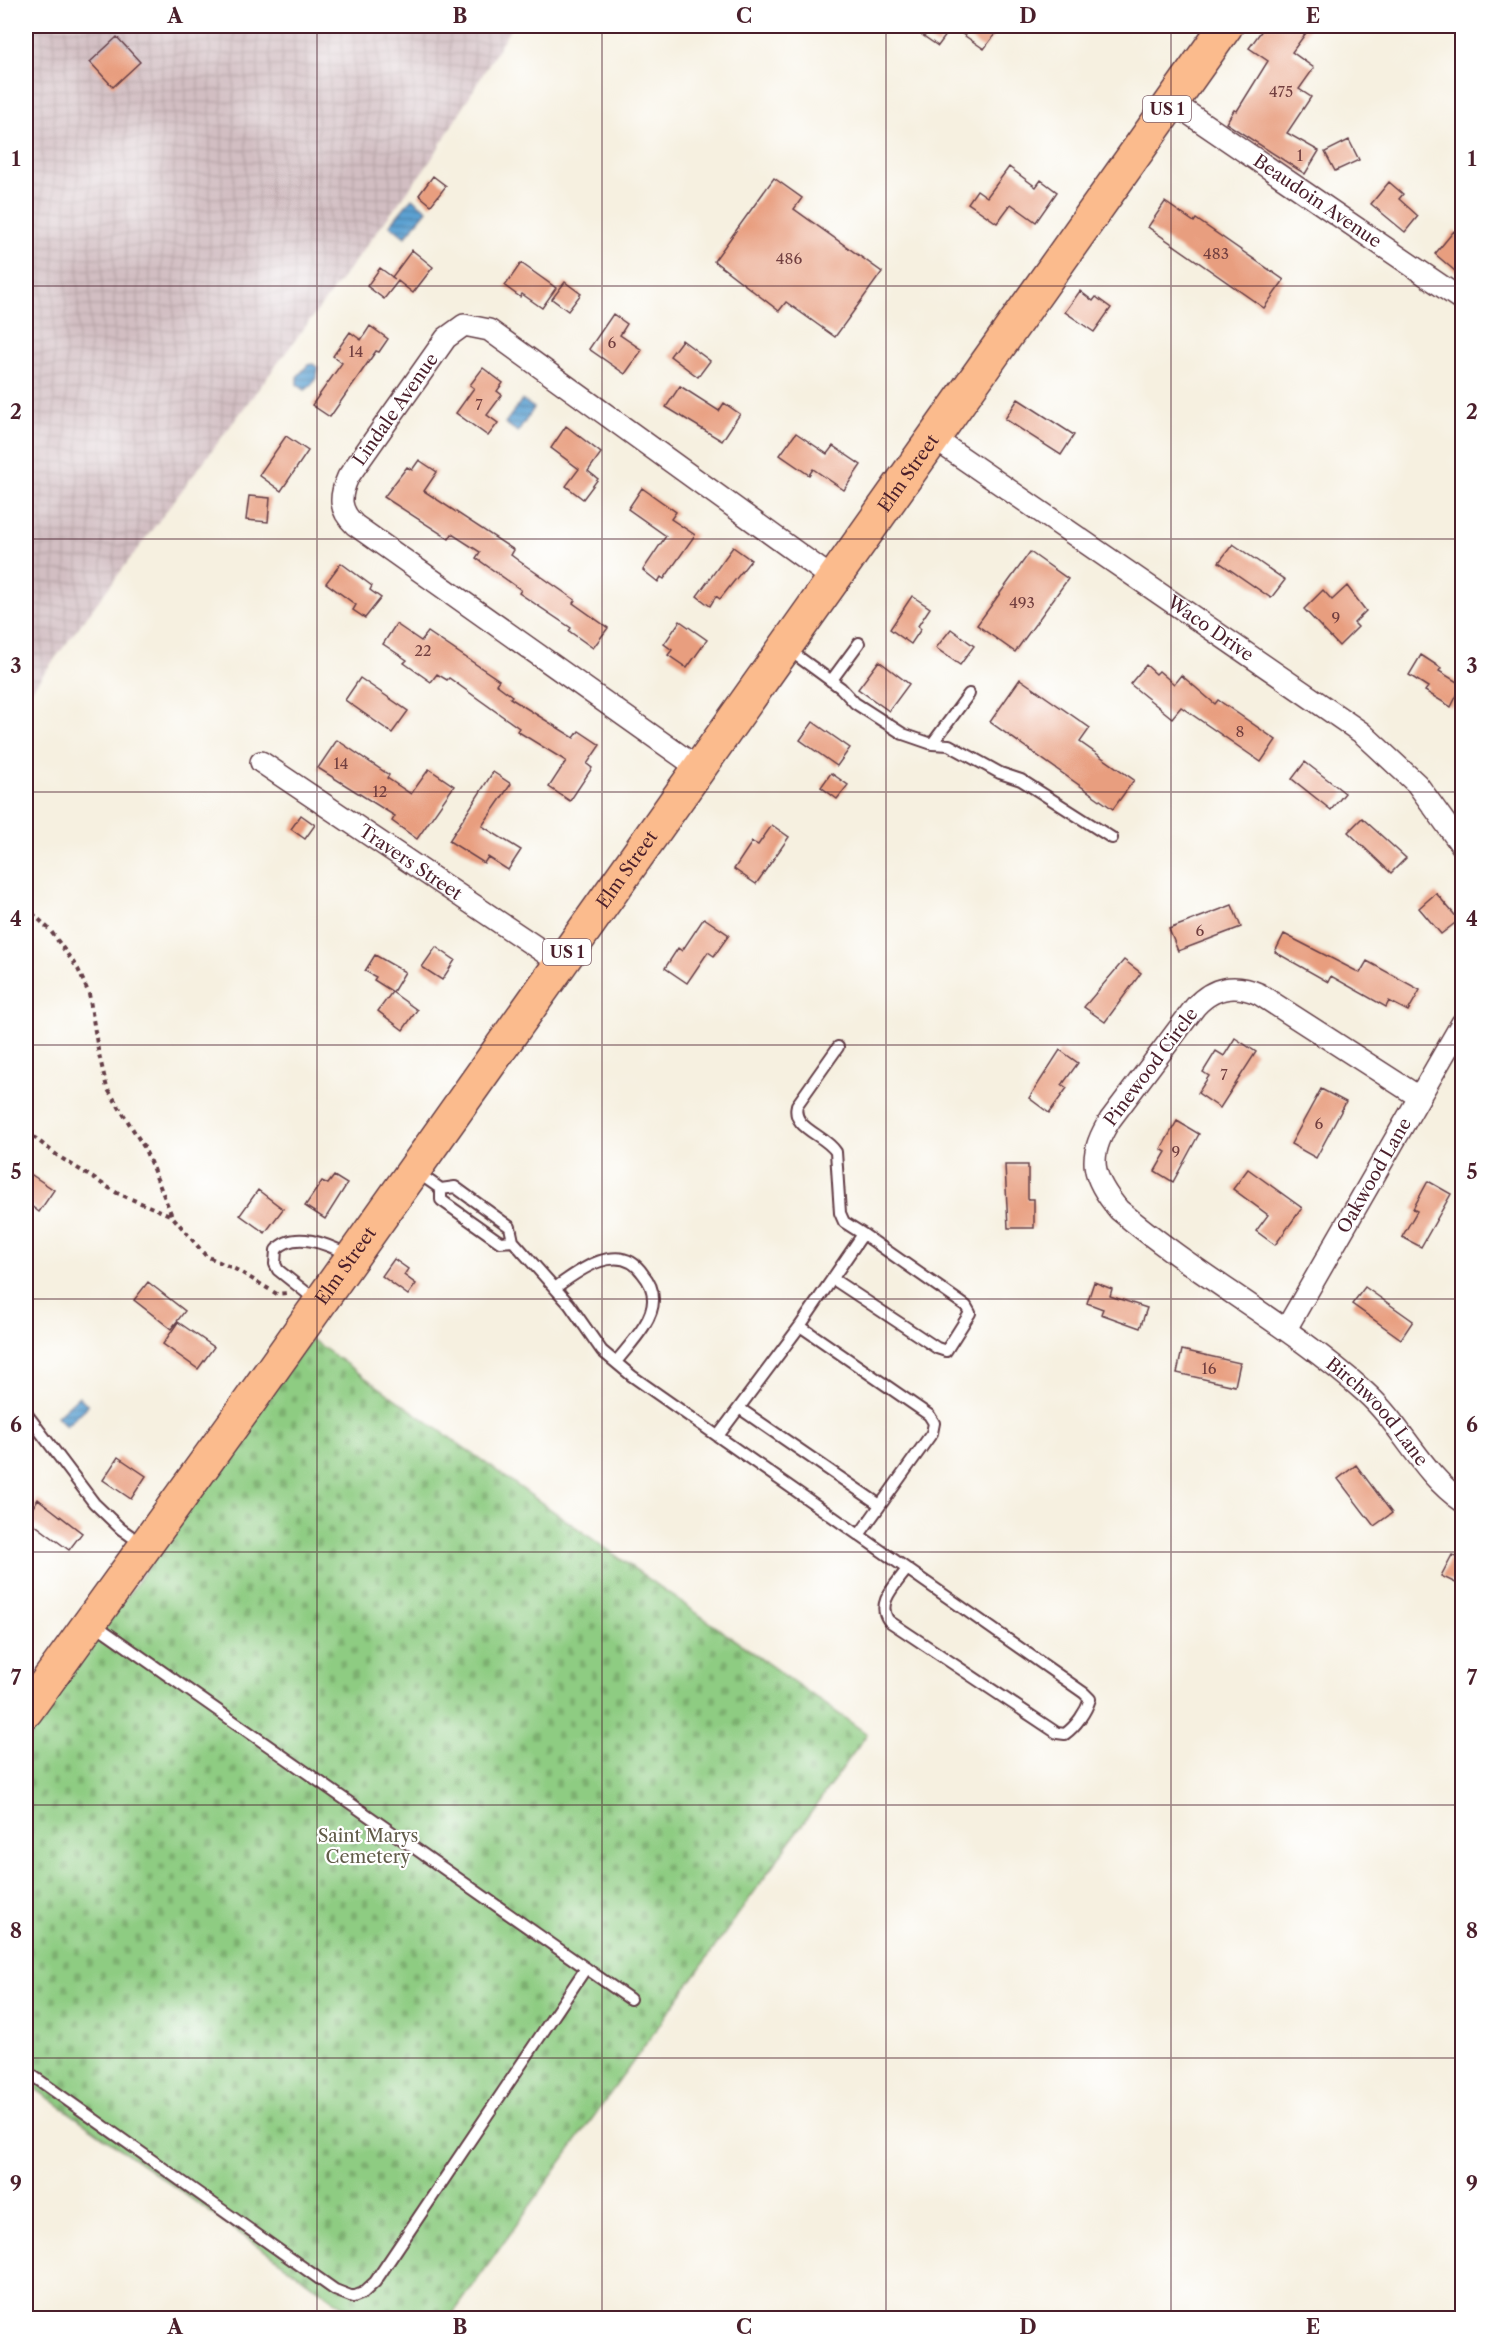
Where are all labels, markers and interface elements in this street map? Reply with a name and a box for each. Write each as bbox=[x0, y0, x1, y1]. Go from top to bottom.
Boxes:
text: A bbox=[166, 4, 183, 28]
text: B bbox=[453, 4, 468, 28]
text: C bbox=[736, 4, 752, 28]
text: D bbox=[1019, 4, 1037, 28]
text: E bbox=[1306, 4, 1320, 28]
house number: 475 bbox=[1269, 82, 1293, 101]
road number: US 1 bbox=[1143, 96, 1191, 122]
house number: 1 bbox=[1297, 146, 1304, 165]
text: 1 bbox=[12, 147, 21, 171]
text: 1 bbox=[1468, 147, 1477, 171]
street label: Beaudoin Avenue bbox=[1249, 150, 1386, 253]
house number: 483 bbox=[1203, 244, 1229, 263]
house number: 486 bbox=[776, 249, 802, 268]
house number: 6 bbox=[608, 333, 617, 352]
house number: 14 bbox=[349, 342, 363, 361]
street label: Lindale Avenue bbox=[348, 349, 443, 470]
house number: 7 bbox=[475, 395, 483, 414]
text: 2 bbox=[10, 400, 22, 424]
text: 2 bbox=[1466, 400, 1478, 424]
street label: Elm Street bbox=[873, 430, 944, 517]
street label: Waco Drive bbox=[1162, 591, 1258, 666]
house number: 493 bbox=[1009, 593, 1035, 612]
house number: 9 bbox=[1332, 608, 1340, 627]
house number: 22 bbox=[414, 641, 432, 660]
text: 3 bbox=[10, 654, 22, 678]
text: 3 bbox=[1466, 654, 1478, 678]
house number: 8 bbox=[1236, 722, 1245, 741]
house number: 14 bbox=[334, 754, 348, 773]
house number: 12 bbox=[373, 782, 387, 801]
street label: Travers Street bbox=[355, 820, 467, 905]
street label: Elm Street bbox=[592, 826, 663, 913]
text: 4 bbox=[10, 907, 22, 931]
text: 4 bbox=[1466, 907, 1478, 931]
house number: 6 bbox=[1196, 921, 1205, 940]
road number: US 1 bbox=[543, 939, 591, 965]
street label: Pinewood Circle bbox=[1099, 1004, 1203, 1130]
house number: 7 bbox=[1220, 1065, 1228, 1084]
house number: 6 bbox=[1315, 1114, 1324, 1133]
street label: Oakwood Lane bbox=[1332, 1114, 1416, 1237]
house number: 9 bbox=[1172, 1142, 1180, 1161]
text: 5 bbox=[10, 1160, 22, 1184]
text: 5 bbox=[1466, 1160, 1478, 1184]
street label: Elm Street bbox=[311, 1222, 381, 1309]
street label: Birchwood Lane bbox=[1322, 1353, 1433, 1471]
house number: 16 bbox=[1201, 1359, 1217, 1378]
text: 6 bbox=[10, 1413, 22, 1437]
text: 6 bbox=[1466, 1413, 1478, 1437]
text: 7 bbox=[11, 1666, 22, 1690]
text: 7 bbox=[1467, 1666, 1478, 1690]
park label: Saint Marys Cemetery bbox=[318, 1825, 418, 1868]
text: 8 bbox=[10, 1919, 22, 1943]
text: 8 bbox=[1466, 1919, 1478, 1943]
text: 9 bbox=[10, 2172, 22, 2196]
text: 9 bbox=[1466, 2172, 1478, 2196]
text: A bbox=[166, 2315, 183, 2339]
text: B bbox=[453, 2315, 468, 2339]
text: C bbox=[736, 2315, 752, 2339]
text: D bbox=[1019, 2315, 1037, 2339]
text: E bbox=[1306, 2315, 1320, 2339]

